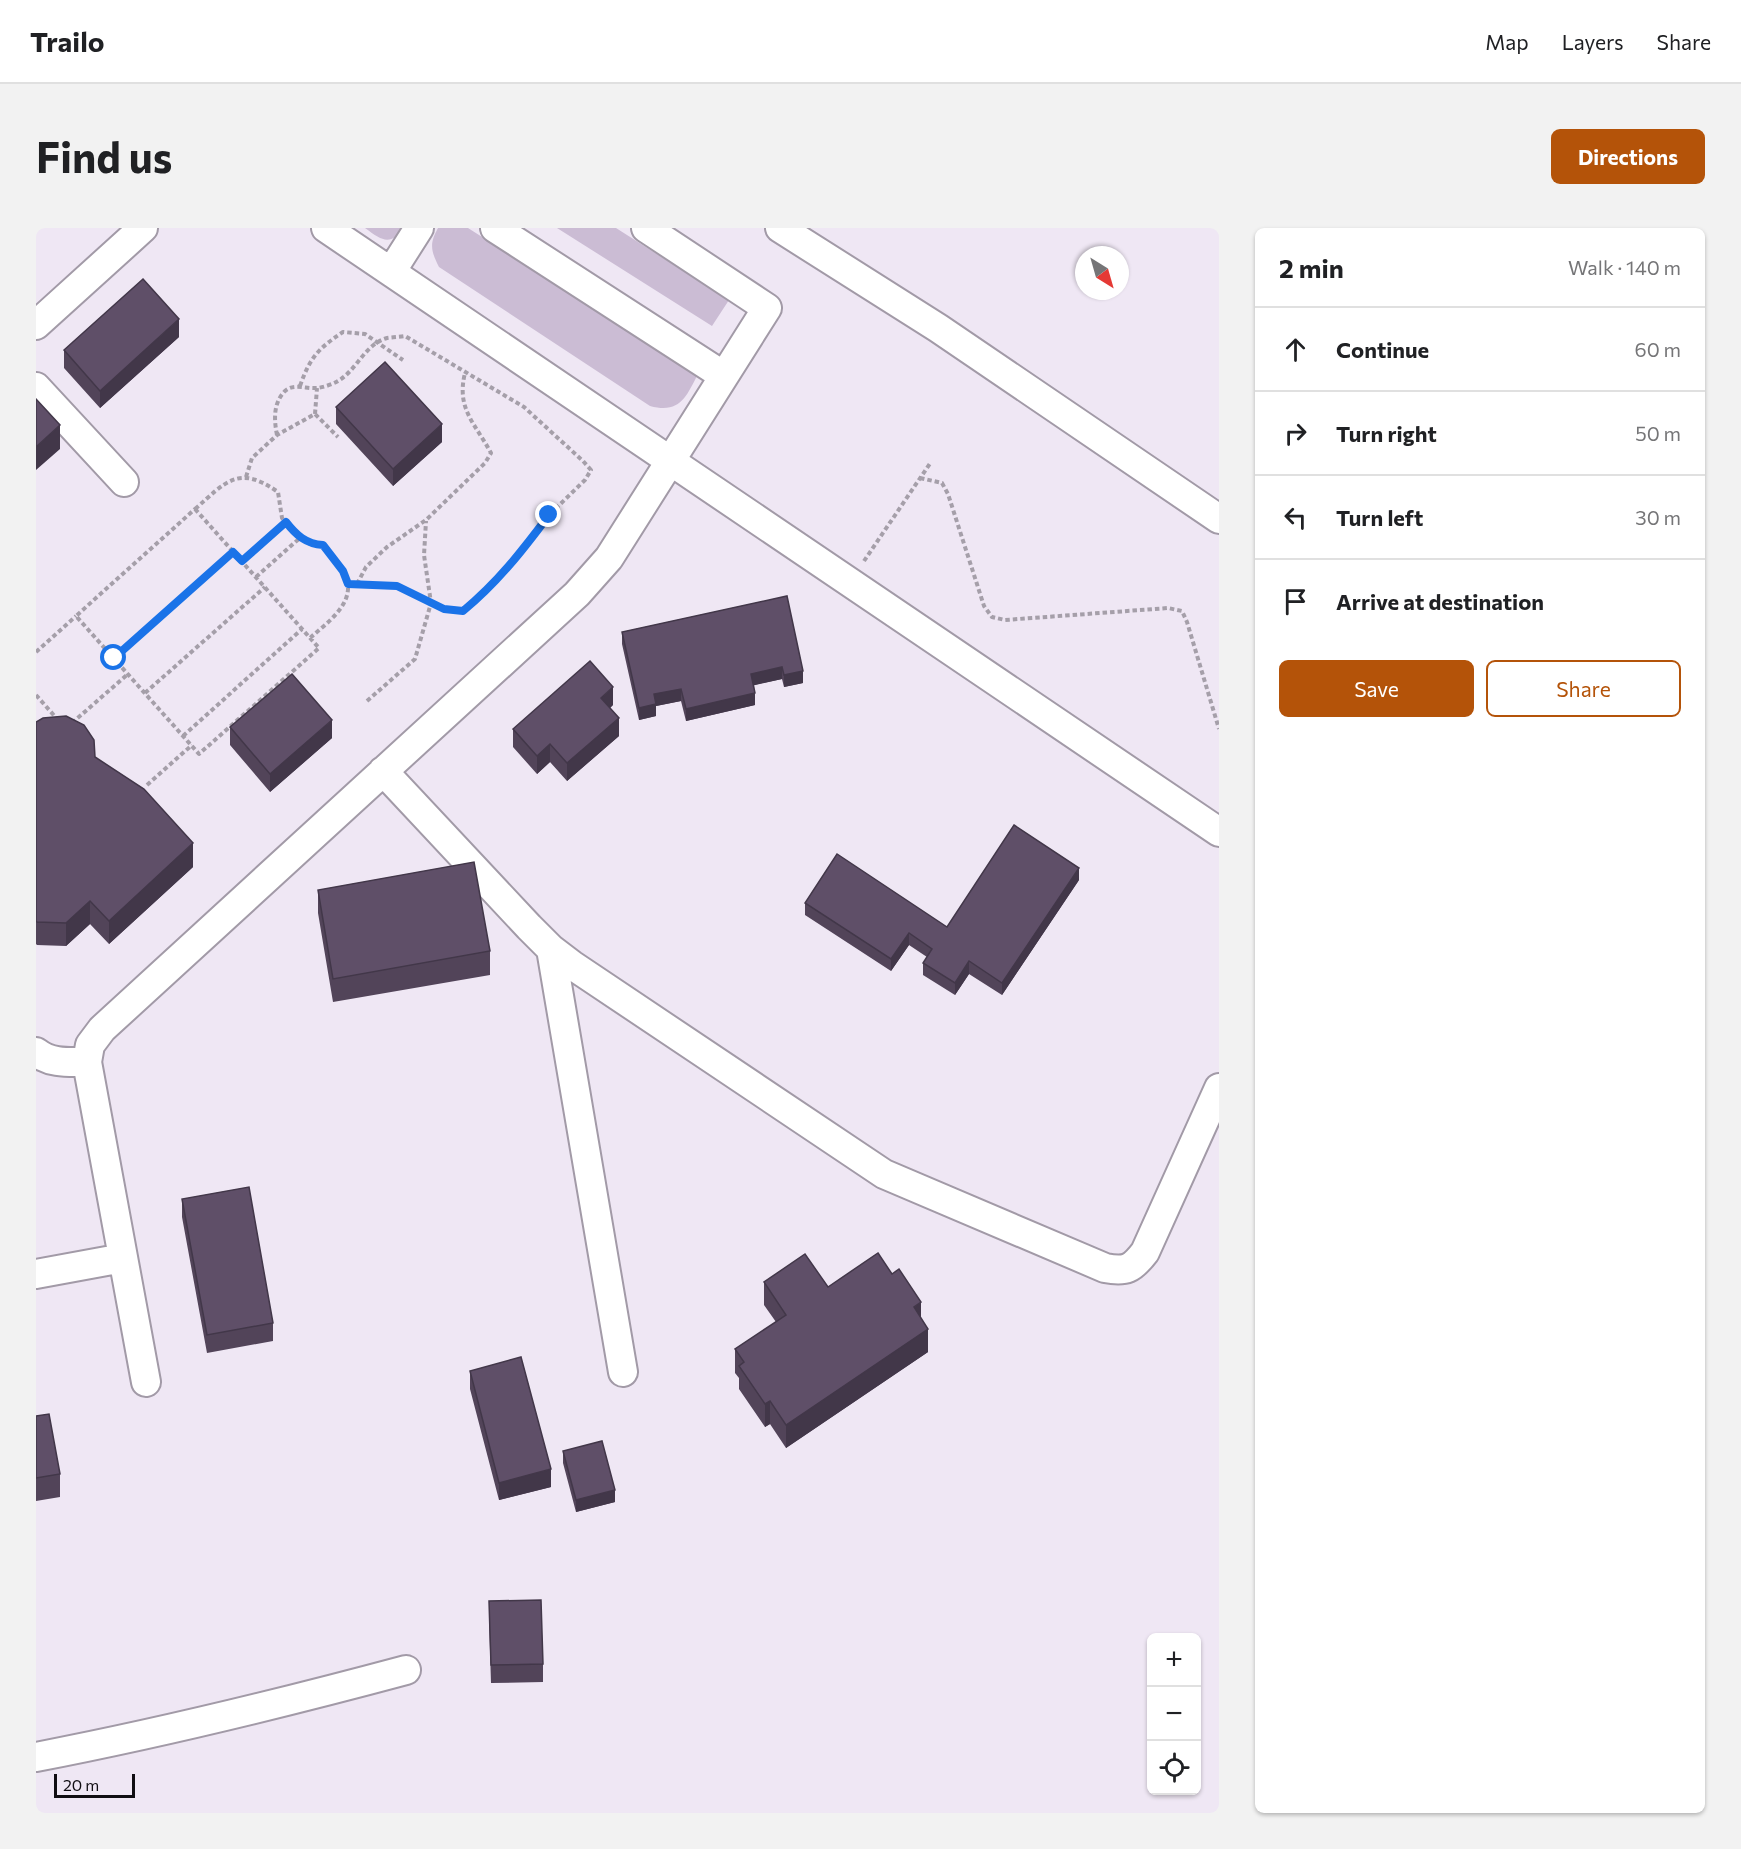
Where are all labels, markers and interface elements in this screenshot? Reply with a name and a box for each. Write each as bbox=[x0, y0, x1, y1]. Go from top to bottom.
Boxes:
text: Trailo bbox=[30, 24, 105, 58]
text: Map bbox=[1485, 29, 1529, 54]
text: Layers bbox=[1562, 29, 1624, 54]
text: Share bbox=[1657, 29, 1711, 54]
button: Directions bbox=[1551, 129, 1705, 184]
text: Find us bbox=[36, 130, 172, 182]
north arrow bbox=[1075, 246, 1129, 300]
text: 2 min bbox=[1279, 252, 1344, 283]
text: Walk · 140 m bbox=[1568, 255, 1681, 279]
icon: ahead bbox=[1279, 333, 1312, 366]
text: Continue bbox=[1336, 336, 1429, 363]
text: 60 m bbox=[1635, 337, 1681, 361]
icon: right bbox=[1279, 417, 1312, 450]
text: Turn right bbox=[1336, 420, 1437, 447]
text: 50 m bbox=[1635, 421, 1681, 445]
route end bbox=[535, 501, 561, 527]
icon: left bbox=[1279, 501, 1312, 534]
text: Turn left bbox=[1336, 504, 1423, 531]
text: 30 m bbox=[1635, 505, 1681, 529]
icon: arrive bbox=[1279, 585, 1312, 618]
text: Arrive at destination bbox=[1336, 588, 1544, 615]
route start bbox=[100, 644, 126, 670]
button: Save bbox=[1279, 660, 1474, 717]
button: Share bbox=[1486, 660, 1681, 717]
map controls bbox=[1147, 1633, 1201, 1795]
button: + bbox=[1147, 1633, 1201, 1687]
button: − bbox=[1147, 1687, 1201, 1741]
button: locate bbox=[1147, 1741, 1201, 1795]
scale bar bbox=[54, 1771, 135, 1798]
text: 20 m bbox=[63, 1775, 99, 1794]

